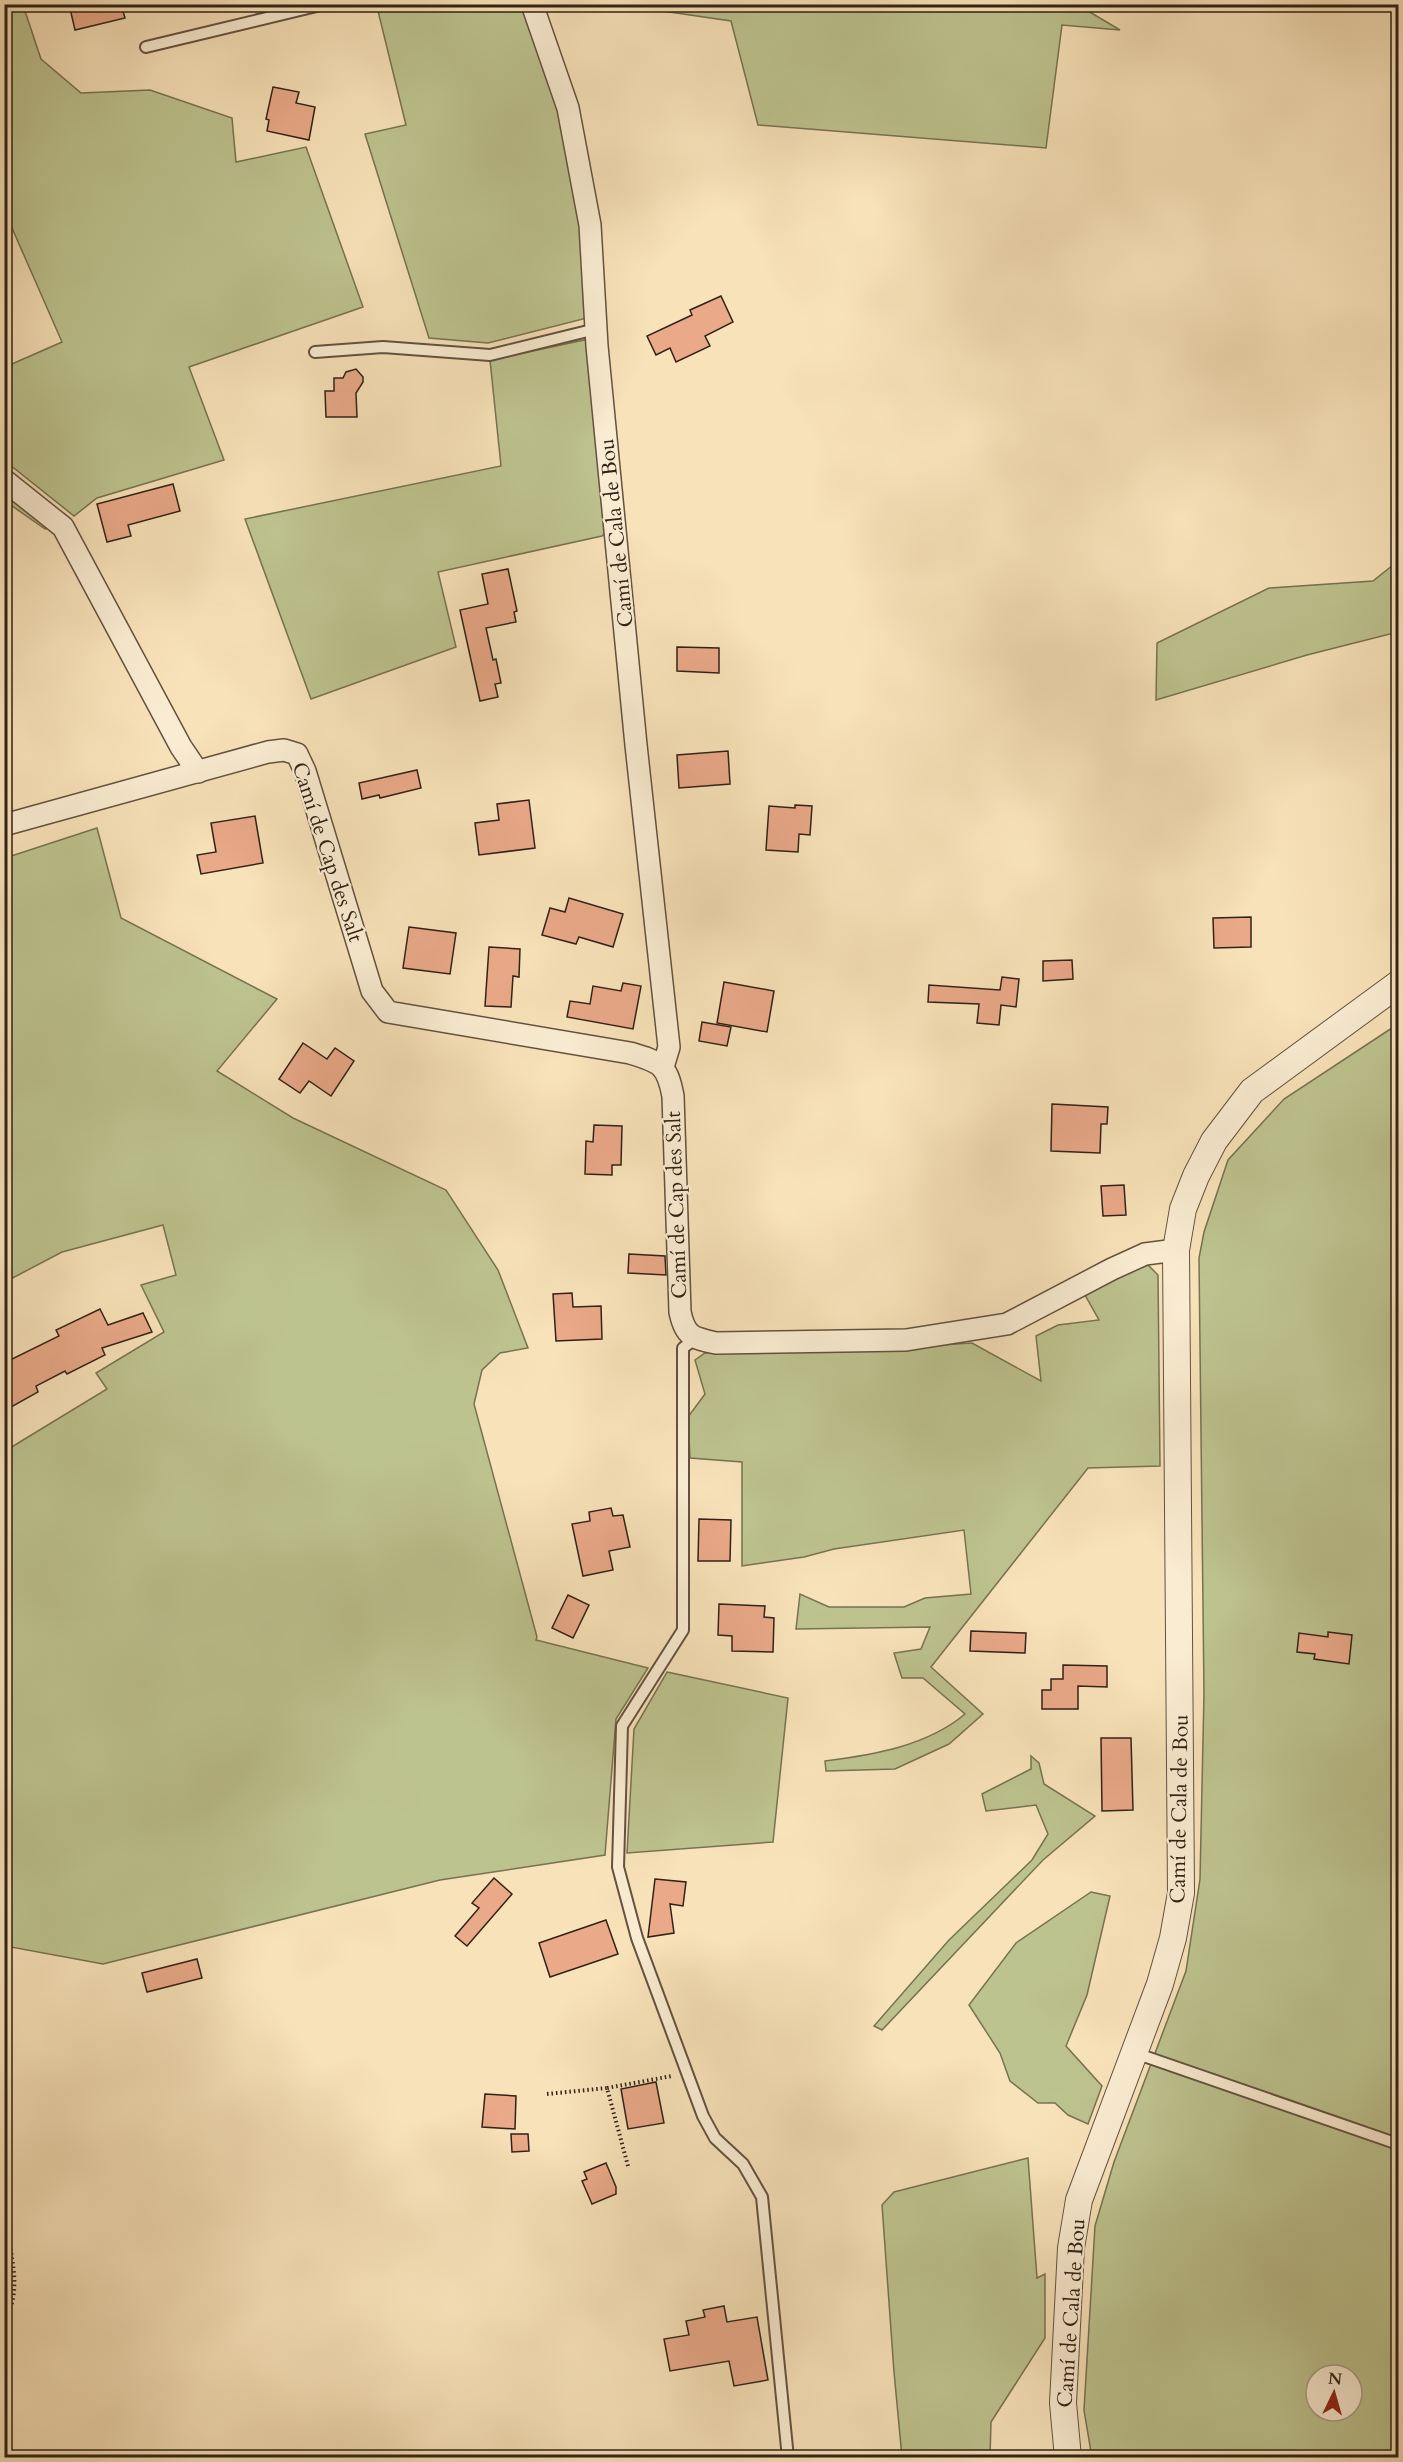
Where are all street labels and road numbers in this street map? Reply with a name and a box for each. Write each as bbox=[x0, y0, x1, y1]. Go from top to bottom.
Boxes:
street label: Camí de Cala de Bou bbox=[592, 437, 641, 629]
street label: Camí de Cap des Salt bbox=[285, 758, 370, 946]
street label: Camí de Cap des Salt bbox=[659, 1110, 694, 1299]
street label: Camí de Cala de Bou bbox=[1163, 1714, 1196, 1904]
street label: Camí de Cala de Bou bbox=[1050, 2218, 1093, 2409]

